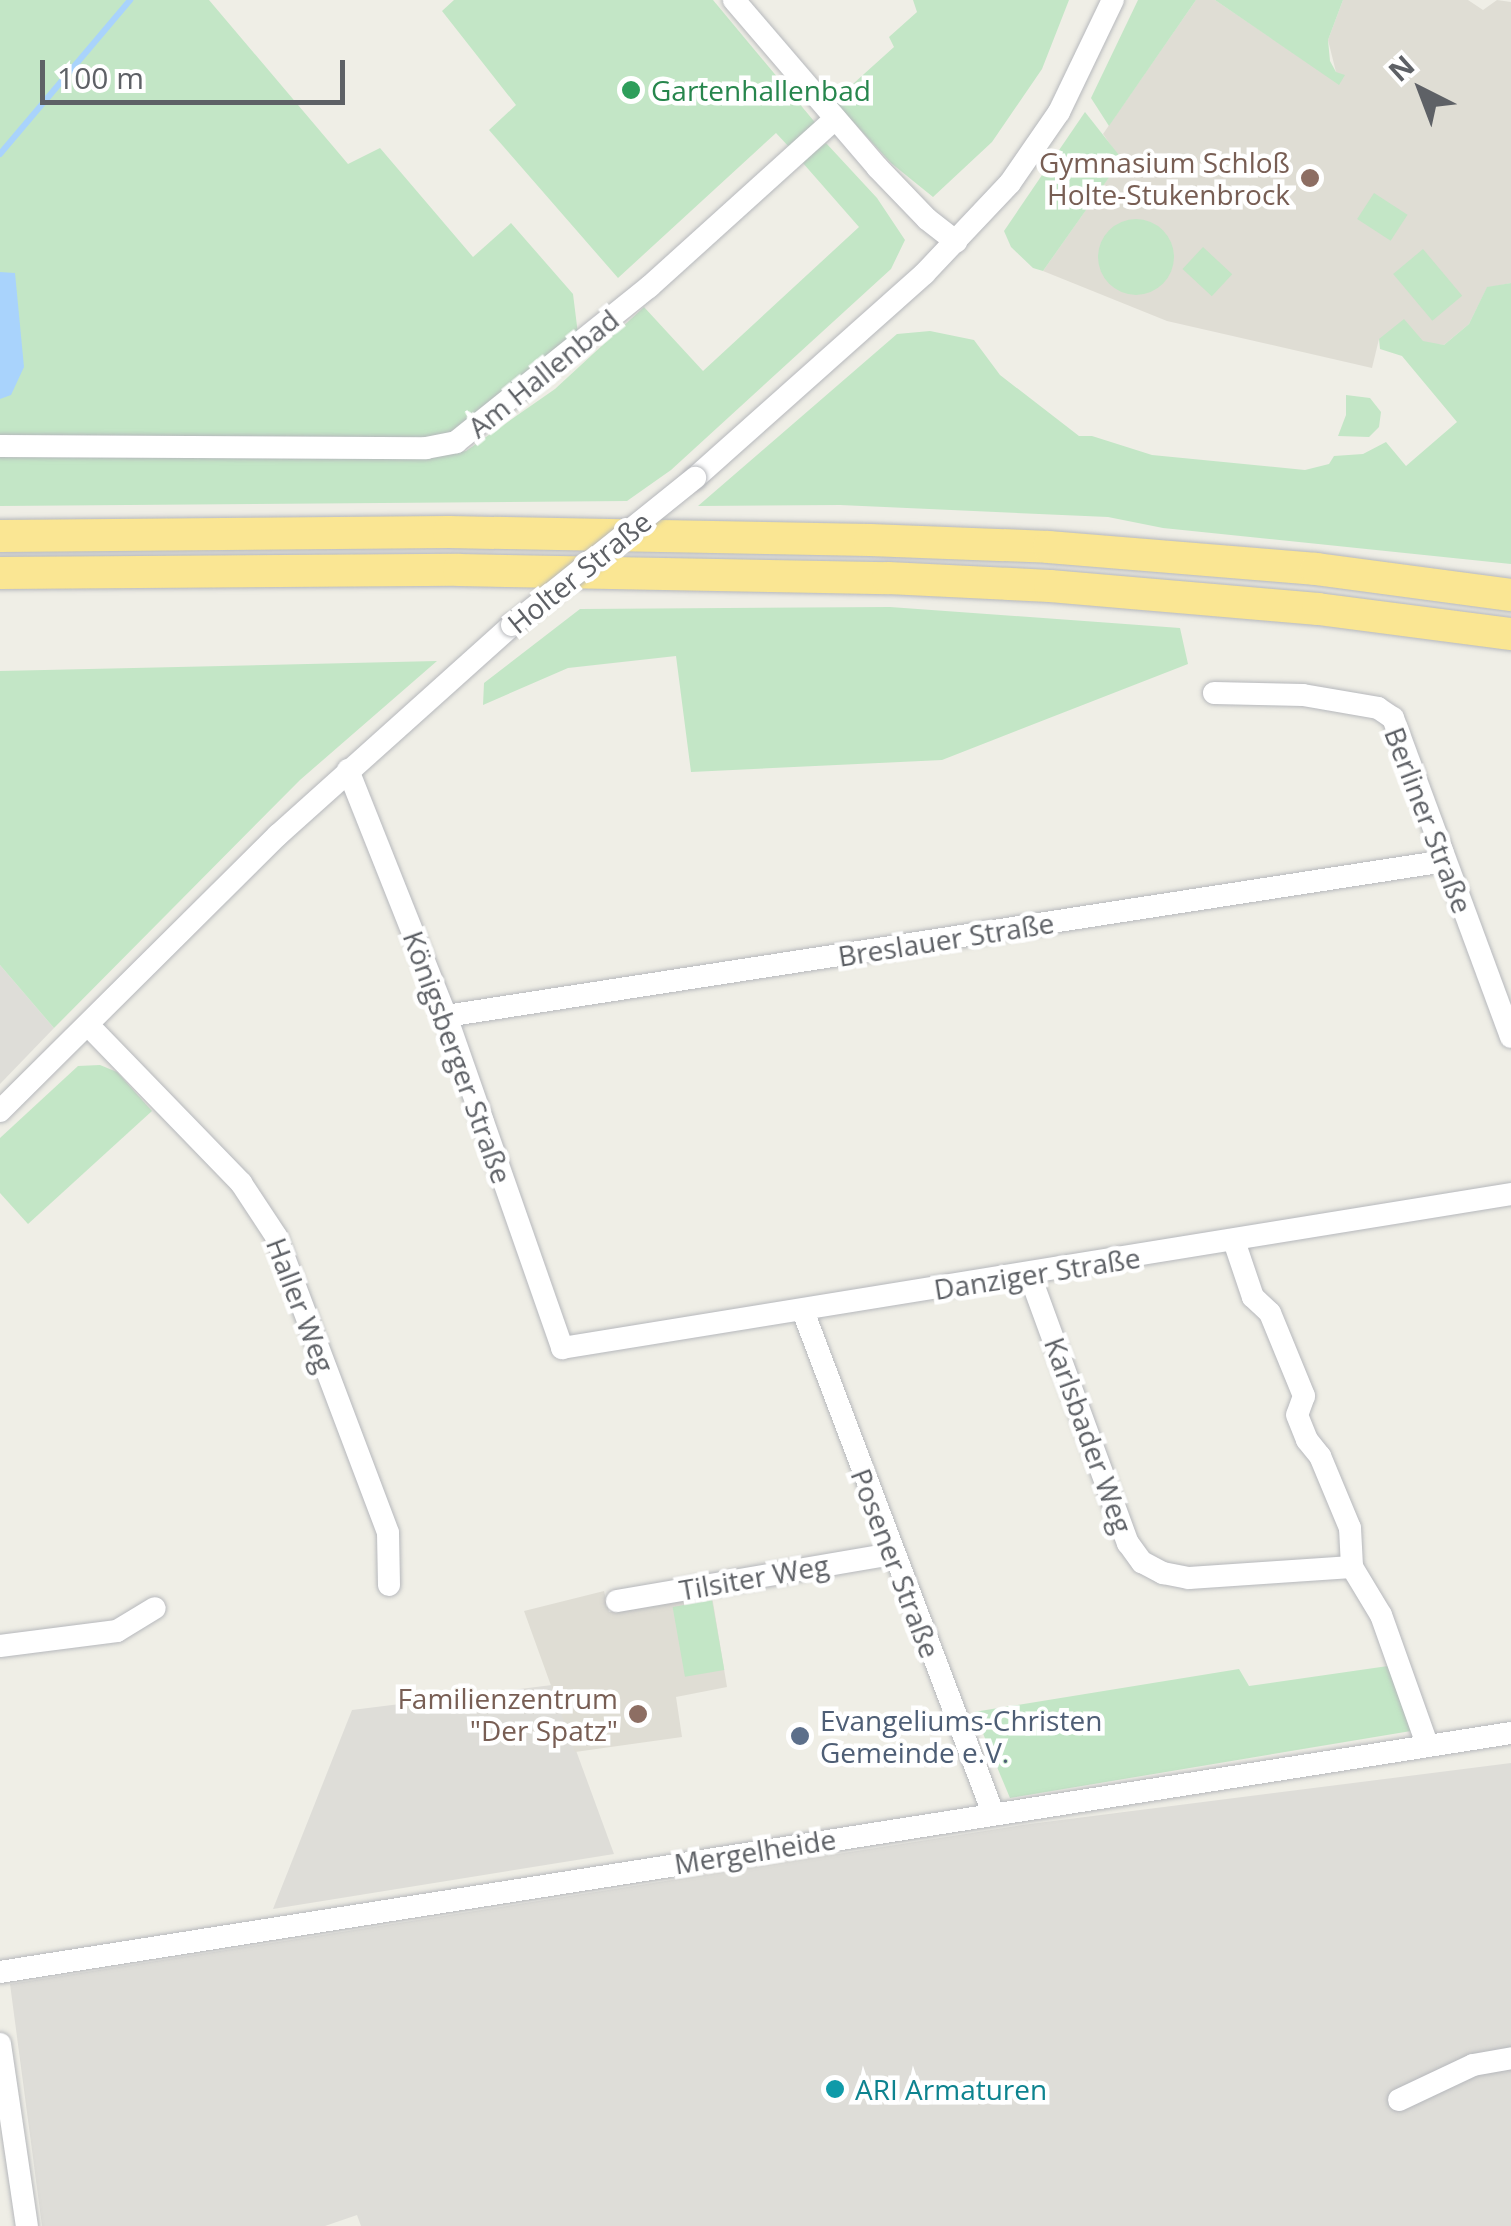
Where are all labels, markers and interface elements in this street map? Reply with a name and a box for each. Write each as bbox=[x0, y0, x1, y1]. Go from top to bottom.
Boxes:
scale bar bbox=[45, 40, 350, 102]
north arrow bbox=[1371, 40, 1471, 140]
text: N bbox=[1380, 46, 1422, 89]
text: 100 m bbox=[57, 57, 144, 98]
place label: Gartenhallenbad bbox=[651, 73, 871, 107]
marker: Gartenhallenbad bbox=[620, 79, 642, 101]
place label: Gymnasium Schloß Holte-Stukenbrock bbox=[1039, 145, 1290, 211]
marker: Gymnasium Schloß Holte-Stukenbrock bbox=[1299, 167, 1321, 189]
street label: Am Hallenbad bbox=[461, 302, 625, 444]
street label: Holter Straße bbox=[501, 504, 657, 640]
street label: Berliner Straße bbox=[1378, 722, 1480, 918]
street label: Breslauer Straße bbox=[836, 905, 1056, 973]
street label: Königsberger Straße bbox=[397, 926, 519, 1188]
street label: Haller Weg bbox=[260, 1233, 342, 1377]
street label: Danziger Straße bbox=[931, 1240, 1143, 1306]
street label: Karlsbader Weg bbox=[1038, 1333, 1140, 1537]
street label: Posener Straße bbox=[845, 1464, 947, 1662]
street label: Tilsiter Weg bbox=[677, 1547, 831, 1607]
place label: Familienzentrum "Der Spatz" bbox=[397, 1681, 618, 1747]
marker: Familienzentrum "Der Spatz" bbox=[627, 1703, 649, 1725]
place label: Evangeliums-Christen Gemeinde e.V. bbox=[820, 1703, 1102, 1769]
marker: Evangeliums-Christen Gemeinde e.V. bbox=[789, 1725, 811, 1747]
street label: Mergelheide bbox=[672, 1822, 838, 1880]
place label: ARI Armaturen bbox=[855, 2072, 1047, 2106]
marker: ARI Armaturen bbox=[824, 2078, 846, 2100]

